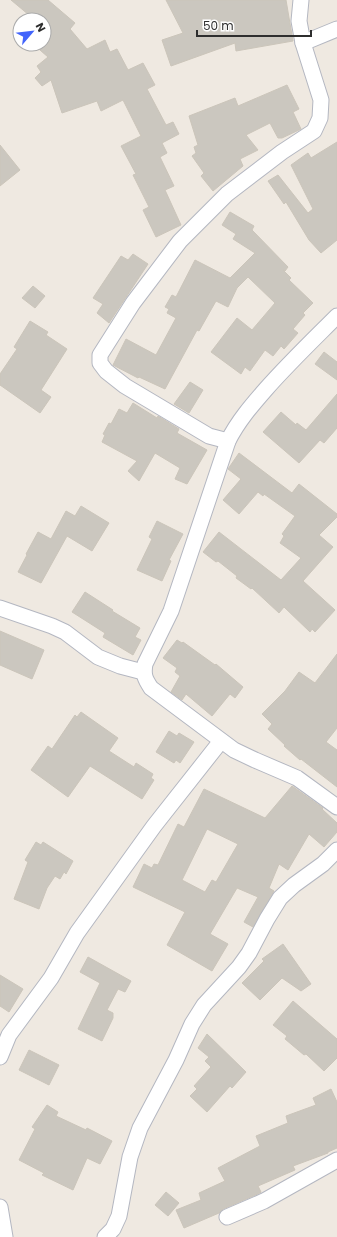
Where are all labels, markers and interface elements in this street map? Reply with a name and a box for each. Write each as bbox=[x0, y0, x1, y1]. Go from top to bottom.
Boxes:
north arrow bbox=[12, 12, 52, 52]
scale bar bbox=[197, 12, 311, 38]
text: 50 m bbox=[203, 17, 234, 34]
text: N bbox=[32, 20, 50, 35]

